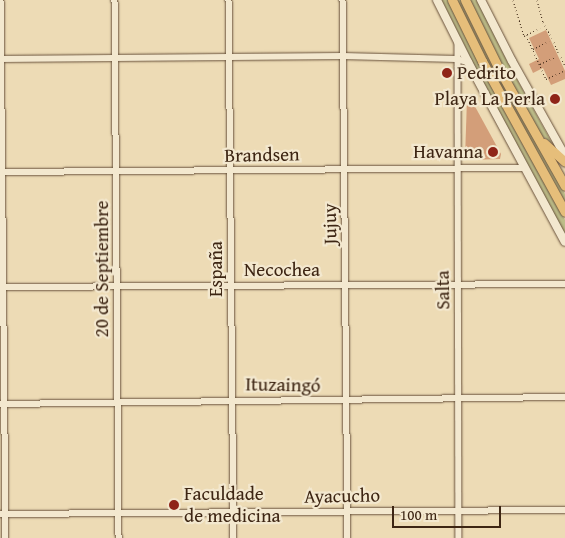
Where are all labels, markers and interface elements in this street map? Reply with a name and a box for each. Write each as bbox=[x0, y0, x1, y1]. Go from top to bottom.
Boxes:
place label: Pedrito bbox=[457, 62, 516, 84]
marker: Pedrito bbox=[441, 67, 453, 79]
place label: Playa La Perla bbox=[434, 88, 545, 110]
marker: Playa La Perla bbox=[549, 93, 561, 105]
place label: Havanna bbox=[413, 141, 483, 163]
street label: Brandsen bbox=[224, 143, 300, 167]
marker: Havanna bbox=[487, 146, 499, 158]
street label: 20 de Septiembre bbox=[91, 201, 113, 337]
street label: Jujuy bbox=[318, 203, 342, 245]
street label: España bbox=[205, 241, 227, 297]
street label: Necochea bbox=[244, 259, 320, 281]
street label: Salta bbox=[431, 270, 455, 310]
street label: Ituzaingó bbox=[245, 373, 321, 397]
place label: Faculdade de medicina bbox=[184, 483, 281, 527]
street label: Ayacucho bbox=[304, 484, 380, 508]
scale bar bbox=[395, 496, 504, 528]
marker: Faculdade de medicina bbox=[168, 499, 180, 511]
text: 100 m bbox=[400, 504, 437, 525]

